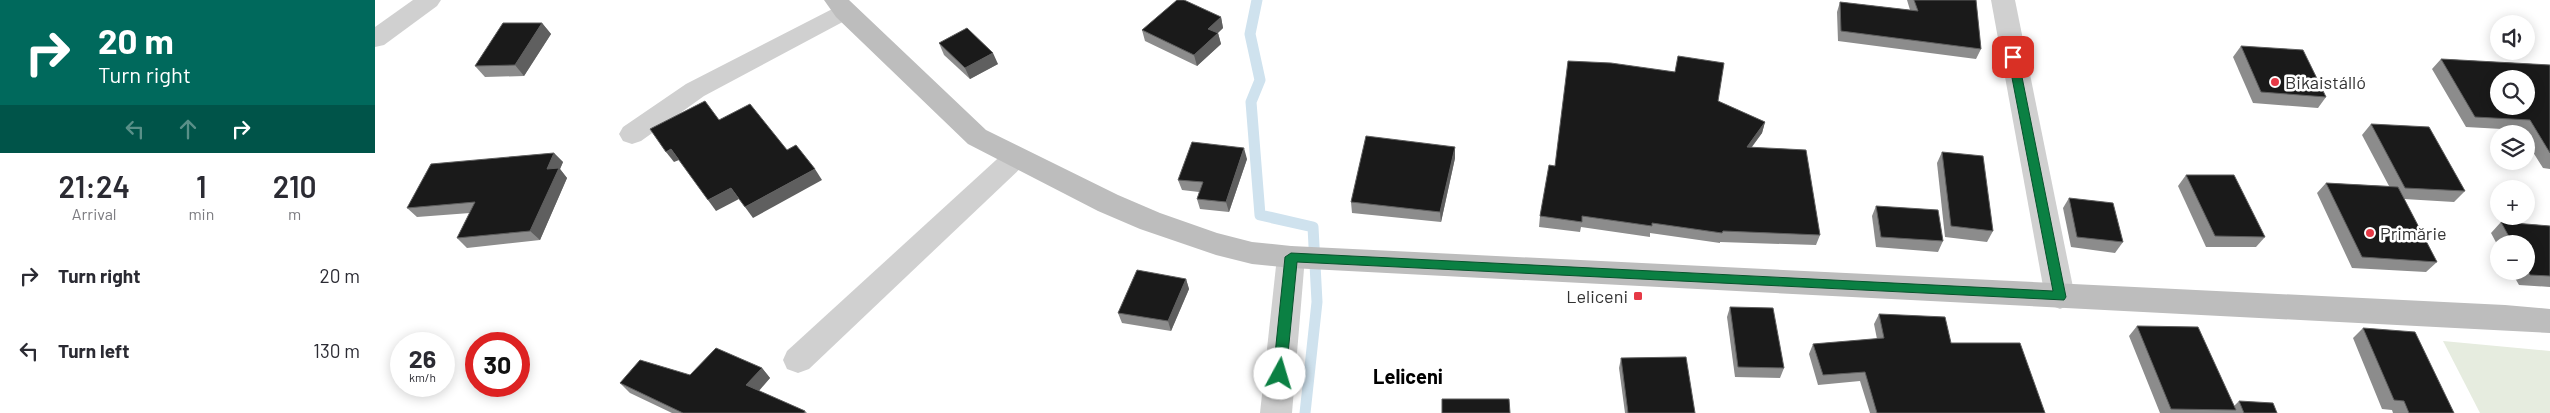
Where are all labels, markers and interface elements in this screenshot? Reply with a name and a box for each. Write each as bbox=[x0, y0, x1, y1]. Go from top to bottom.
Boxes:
map controls bbox=[2490, 15, 2535, 280]
button: sound bbox=[2490, 15, 2535, 60]
text: 20 m bbox=[98, 19, 174, 61]
icon: right bbox=[15, 20, 80, 85]
pin bbox=[1992, 36, 2034, 78]
icon: arrive bbox=[1999, 43, 2027, 71]
text: Turn right bbox=[98, 61, 191, 87]
button: search bbox=[2490, 70, 2535, 115]
place label: Bikaistálló bbox=[2285, 71, 2366, 93]
marker: Bikaistálló bbox=[2269, 76, 2281, 88]
icon: left bbox=[121, 115, 149, 143]
icon: ahead bbox=[174, 115, 202, 143]
icon: right bbox=[227, 115, 255, 143]
button: layers bbox=[2490, 125, 2535, 170]
text: 21:24 bbox=[58, 168, 130, 204]
text: 1 bbox=[196, 168, 207, 204]
text: 210 bbox=[273, 168, 317, 204]
button: + bbox=[2490, 180, 2535, 225]
text: Arrival bbox=[72, 204, 117, 223]
text: min bbox=[188, 204, 214, 223]
text: m bbox=[288, 204, 301, 223]
place label: Primărie bbox=[2380, 222, 2447, 244]
marker: Primărie bbox=[2364, 227, 2376, 239]
button: − bbox=[2490, 235, 2535, 280]
icon: right bbox=[15, 262, 43, 290]
text: Turn right bbox=[58, 264, 140, 287]
text: 20 m bbox=[320, 264, 360, 287]
place label: Leliceni bbox=[1566, 285, 1628, 307]
marker: Leliceni bbox=[1632, 290, 1644, 302]
speed limit sign: 30 bbox=[465, 332, 530, 397]
icon: left bbox=[15, 337, 43, 365]
text: Turn left bbox=[58, 339, 129, 362]
text: 130 m bbox=[313, 339, 360, 362]
text: 26 bbox=[409, 343, 436, 373]
position arrow bbox=[1253, 347, 1305, 399]
district label: Leliceni bbox=[1373, 364, 1443, 388]
text: km/h bbox=[409, 370, 436, 384]

